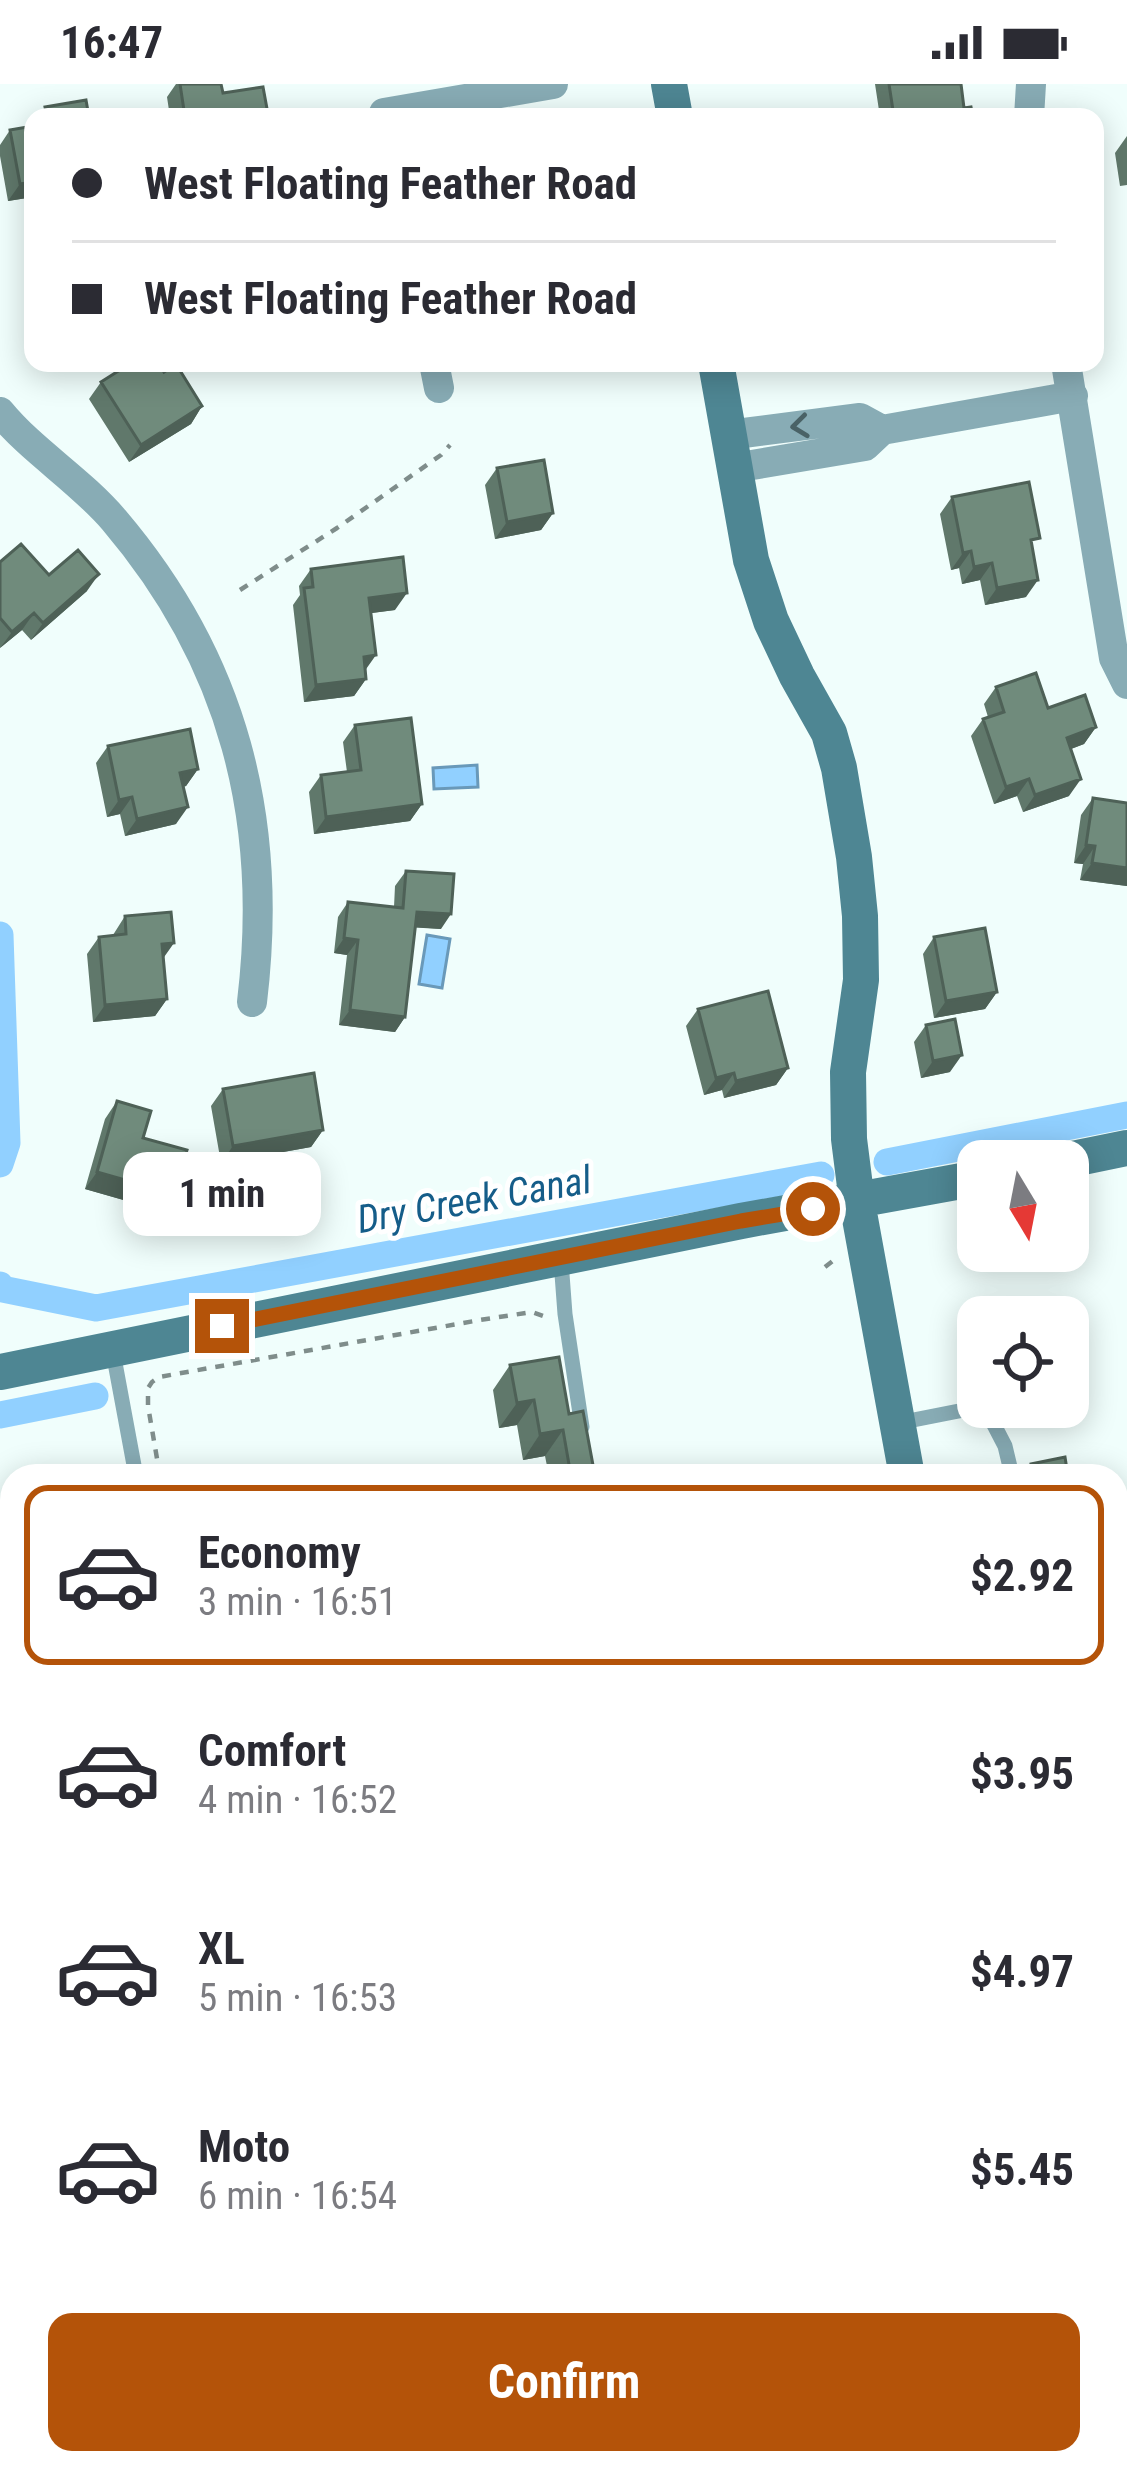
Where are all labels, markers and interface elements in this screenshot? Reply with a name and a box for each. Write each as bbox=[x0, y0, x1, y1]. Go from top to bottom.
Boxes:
text: 16:47 bbox=[60, 16, 163, 69]
text: West Floating Feather Road bbox=[144, 157, 637, 210]
text: West Floating Feather Road bbox=[144, 272, 637, 325]
one-way arrow bbox=[790, 412, 809, 438]
north arrow bbox=[957, 1140, 1089, 1272]
map controls bbox=[957, 1140, 1089, 1428]
callout: 1 min bbox=[123, 1152, 321, 1236]
water label: Dry Creek Canal bbox=[354, 1157, 596, 1243]
text: 1 min bbox=[179, 1171, 265, 1217]
route start bbox=[786, 1182, 840, 1236]
button: locate bbox=[957, 1296, 1089, 1428]
route end bbox=[195, 1299, 249, 1353]
icon: car bbox=[54, 1521, 162, 1629]
text: Economy bbox=[198, 1526, 361, 1579]
text: $2.92 bbox=[970, 1549, 1074, 1602]
text: 3 min · 16:51 bbox=[198, 1579, 397, 1625]
icon: car bbox=[54, 1719, 162, 1827]
text: Comfort bbox=[198, 1724, 346, 1777]
text: $3.95 bbox=[970, 1747, 1074, 1800]
text: 4 min · 16:52 bbox=[198, 1777, 397, 1823]
icon: car bbox=[54, 1917, 162, 2025]
text: XL bbox=[198, 1922, 245, 1975]
text: $4.97 bbox=[970, 1945, 1074, 1998]
text: 5 min · 16:53 bbox=[198, 1975, 397, 2021]
icon: car bbox=[54, 2115, 162, 2223]
text: Moto bbox=[198, 2120, 290, 2173]
text: $5.45 bbox=[970, 2143, 1074, 2196]
text: 6 min · 16:54 bbox=[198, 2173, 397, 2219]
button: Confirm bbox=[48, 2313, 1080, 2451]

